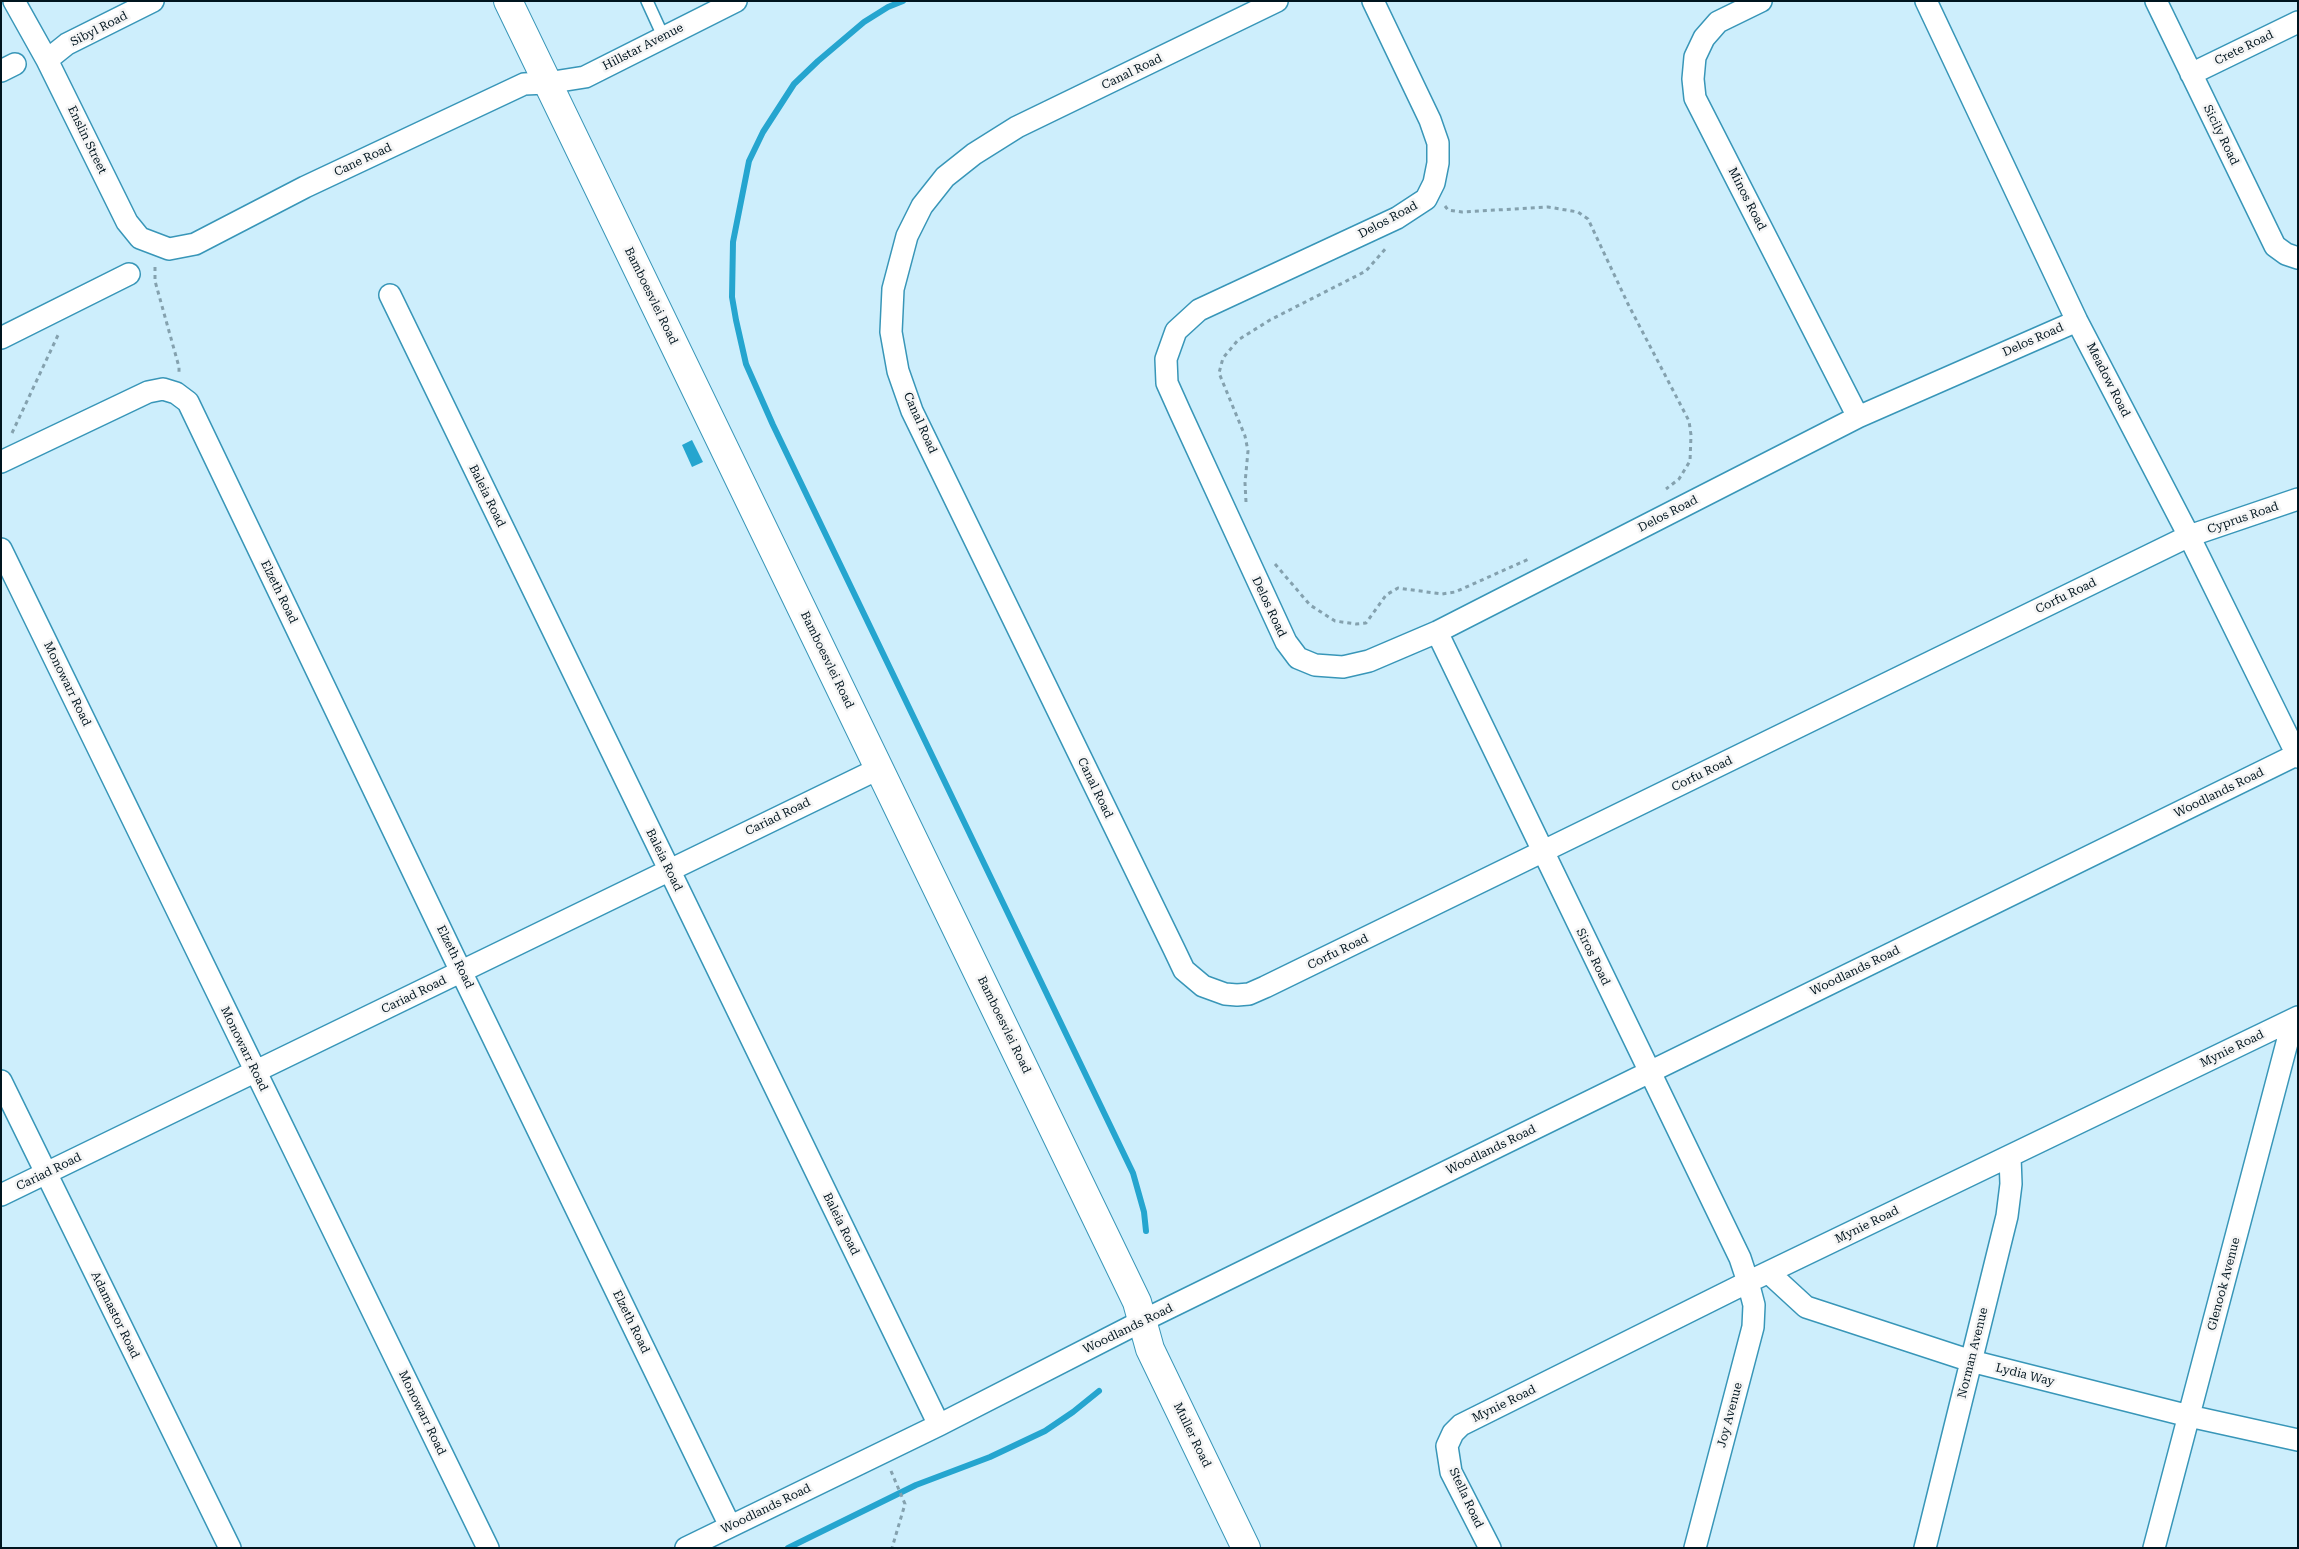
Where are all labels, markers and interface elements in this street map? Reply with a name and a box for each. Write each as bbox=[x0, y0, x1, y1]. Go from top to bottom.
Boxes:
street label: Sibyl Road bbox=[68, 8, 130, 50]
street label: Hillstar Avenue bbox=[600, 20, 686, 74]
street label: Crete Road bbox=[2212, 28, 2276, 68]
street label: Canal Road bbox=[1099, 51, 1165, 93]
street label: Sicily Road bbox=[2200, 103, 2242, 167]
street label: Enslin Street bbox=[64, 104, 110, 176]
street label: Cane Road bbox=[332, 140, 394, 180]
street label: Minos Road bbox=[1725, 165, 1769, 233]
street label: Delos Road bbox=[1356, 198, 1420, 242]
street label: Bamboesvlei Road bbox=[621, 245, 681, 347]
street label: Delos Road bbox=[2000, 320, 2066, 360]
street label: Meadow Road bbox=[2083, 340, 2133, 420]
street label: Canal Road bbox=[900, 390, 940, 456]
street label: Baleia Road bbox=[466, 462, 508, 530]
street label: Delos Road bbox=[1636, 493, 1700, 535]
street label: Cyprus Road bbox=[2205, 499, 2281, 537]
street label: Elzeth Road bbox=[258, 558, 300, 626]
street label: Delos Road bbox=[1249, 574, 1289, 640]
street label: Corfu Road bbox=[2033, 575, 2099, 617]
street label: Bamboesvlei Road bbox=[797, 609, 857, 711]
street label: Monowarr Road bbox=[40, 639, 94, 729]
street label: Corfu Road bbox=[1669, 753, 1735, 795]
street label: Canal Road bbox=[1074, 755, 1116, 821]
street label: Woodlands Road bbox=[2172, 765, 2266, 821]
street label: Cariad Road bbox=[743, 795, 813, 839]
street label: Baleia Road bbox=[643, 826, 685, 894]
street label: Elzeth Road bbox=[434, 923, 476, 991]
street label: Siros Road bbox=[1573, 926, 1613, 988]
street label: Corfu Road bbox=[1305, 931, 1371, 973]
street label: Woodlands Road bbox=[1808, 943, 1902, 999]
street label: Cariad Road bbox=[379, 973, 449, 1017]
street label: Bamboesvlei Road bbox=[974, 974, 1034, 1076]
street label: Monowarr Road bbox=[217, 1004, 271, 1094]
street label: Mynie Road bbox=[2198, 1027, 2266, 1071]
street label: Woodlands Road bbox=[1444, 1122, 1538, 1178]
street label: Cariad Road bbox=[14, 1150, 84, 1194]
street label: Baleia Road bbox=[820, 1190, 862, 1258]
street label: Mynie Road bbox=[1833, 1203, 1901, 1247]
street label: Glenook Avenue bbox=[2205, 1236, 2243, 1332]
street label: Adamastor Road bbox=[88, 1269, 142, 1361]
street label: Elzeth Road bbox=[610, 1288, 652, 1356]
street label: Woodlands Road bbox=[1081, 1301, 1175, 1357]
street label: Norman Avenue bbox=[1955, 1306, 1991, 1400]
street label: Lydia Way bbox=[1994, 1361, 2056, 1389]
street label: Monowarr Road bbox=[395, 1368, 449, 1458]
street label: Joy Avenue bbox=[1714, 1381, 1746, 1449]
street label: Mynie Road bbox=[1470, 1382, 1538, 1426]
street label: Muller Road bbox=[1170, 1400, 1214, 1470]
street label: Stella Road bbox=[1446, 1466, 1486, 1530]
street label: Woodlands Road bbox=[719, 1481, 813, 1537]

